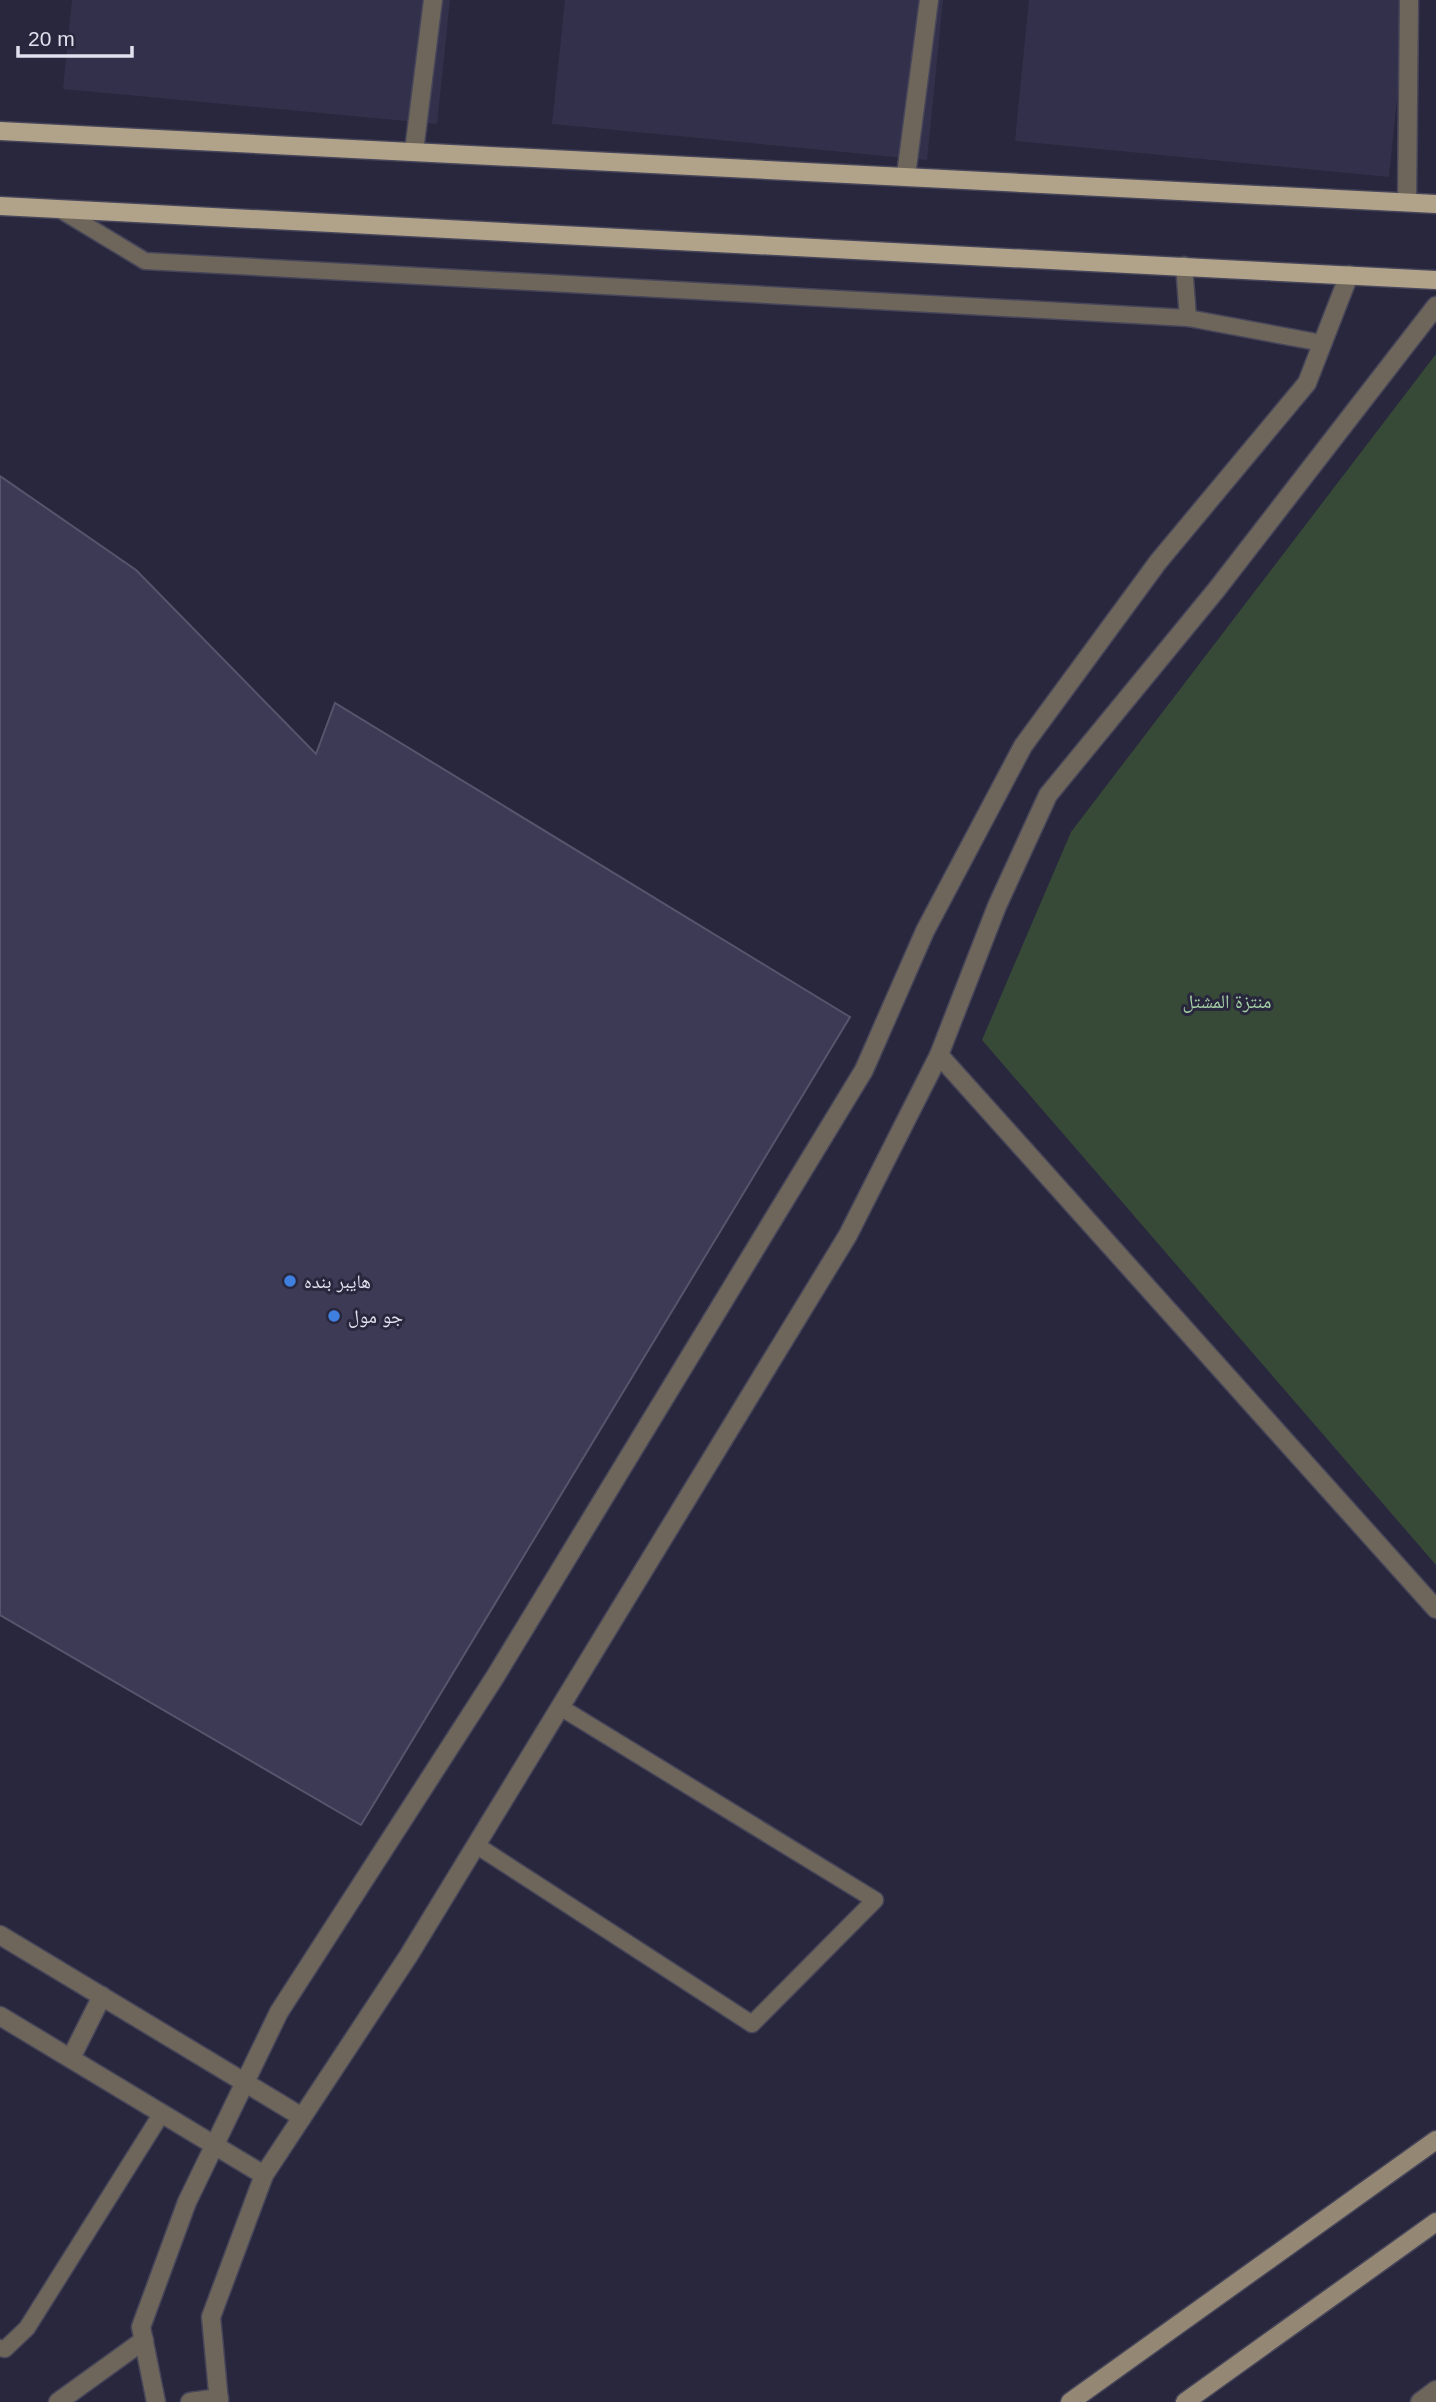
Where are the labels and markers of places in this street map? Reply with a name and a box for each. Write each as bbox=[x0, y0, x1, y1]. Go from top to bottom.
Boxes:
place label: هايبر بنده bbox=[304, 1271, 371, 1293]
marker: هايبر بنده bbox=[282, 1273, 298, 1289]
place label: جو مول bbox=[348, 1306, 403, 1328]
marker: جو مول bbox=[326, 1308, 342, 1324]

